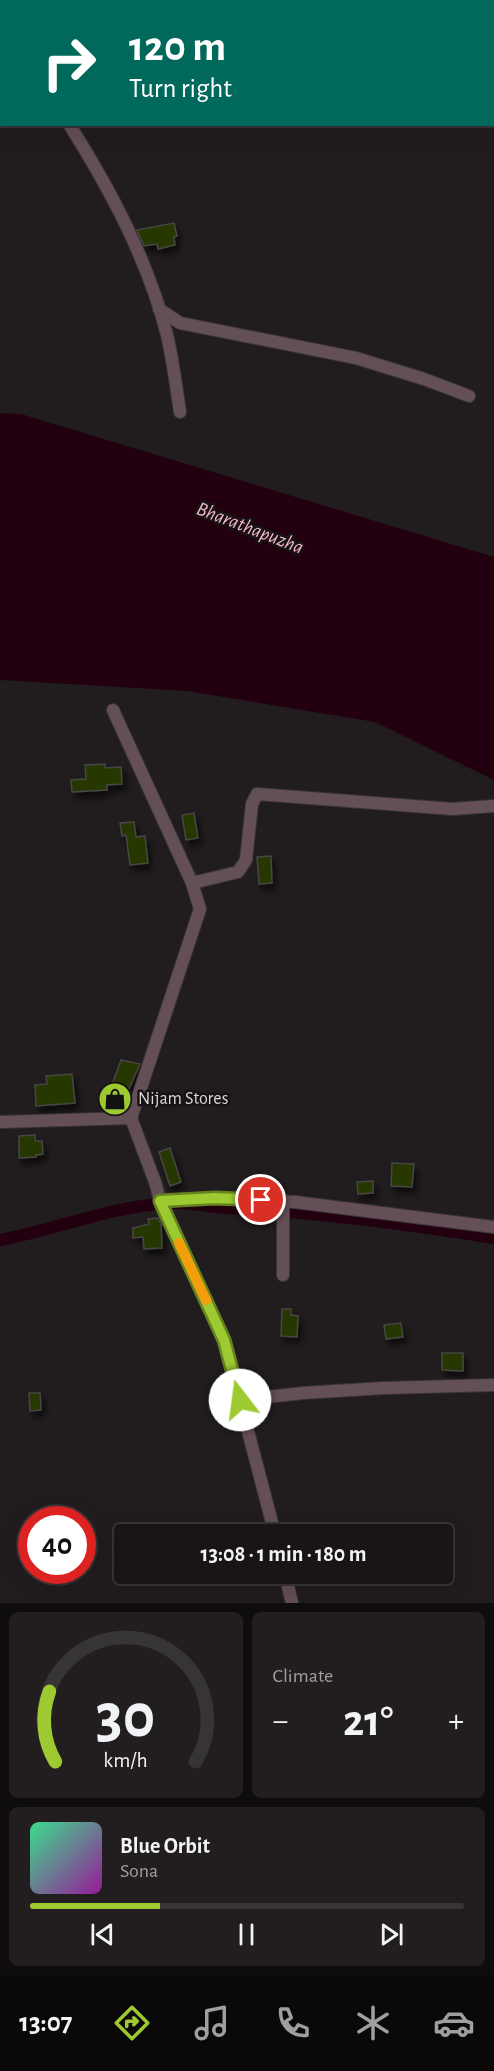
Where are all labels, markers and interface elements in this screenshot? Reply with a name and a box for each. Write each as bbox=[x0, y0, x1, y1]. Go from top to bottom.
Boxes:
icon: right bbox=[30, 24, 108, 102]
text: 120 m bbox=[129, 26, 226, 68]
text: Turn right bbox=[129, 75, 232, 102]
water label: Bharathapuzha bbox=[194, 498, 306, 558]
shop icon: Nijam Stores bbox=[97, 1081, 133, 1117]
place label: Nijam Stores bbox=[138, 1090, 228, 1108]
pin bbox=[235, 1174, 286, 1225]
icon: arrive bbox=[244, 1183, 277, 1216]
position arrow bbox=[208, 1368, 272, 1432]
speed limit sign: 40 bbox=[18, 1506, 96, 1584]
text: 13:08 · 1 min · 180 m bbox=[201, 1543, 366, 1565]
text: Climate bbox=[273, 1666, 333, 1686]
text: 30 bbox=[96, 1686, 155, 1748]
text: 21° bbox=[343, 1699, 394, 1744]
text: − bbox=[273, 1705, 288, 1738]
text: + bbox=[448, 1705, 464, 1738]
text: km/h bbox=[104, 1750, 148, 1771]
text: Blue Orbit bbox=[120, 1835, 210, 1857]
text: Sona bbox=[120, 1861, 158, 1881]
icon: previous bbox=[86, 1918, 119, 1951]
icon: pause bbox=[230, 1918, 263, 1951]
icon: next bbox=[375, 1918, 408, 1951]
icon: directions bbox=[111, 2002, 153, 2044]
icon: music bbox=[191, 2002, 233, 2044]
icon: phone bbox=[272, 2002, 314, 2044]
icon: climate bbox=[352, 2002, 394, 2044]
icon: car bbox=[433, 2002, 475, 2044]
text: 13:07 bbox=[19, 2009, 73, 2036]

